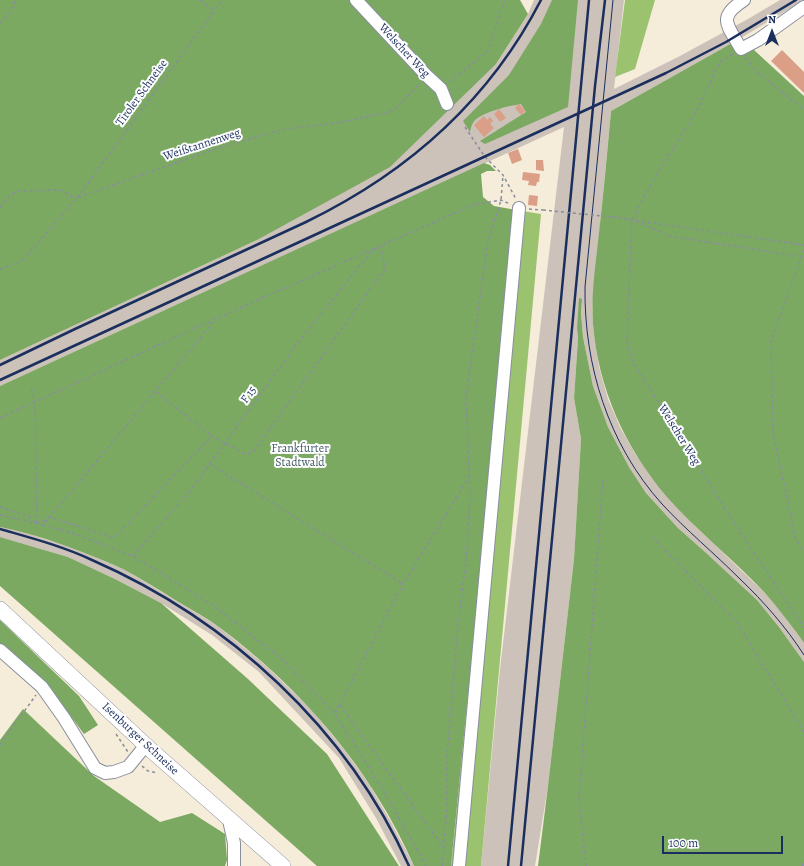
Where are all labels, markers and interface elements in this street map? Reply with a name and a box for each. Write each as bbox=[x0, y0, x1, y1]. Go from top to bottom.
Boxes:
north arrow bbox=[752, 12, 792, 52]
text: N bbox=[768, 12, 776, 27]
street label: Welscher Weg bbox=[375, 21, 433, 81]
street label: Tiroler Schneise bbox=[113, 57, 171, 129]
street label: Weißtannenweg bbox=[162, 126, 242, 164]
street label: F 15 bbox=[238, 384, 260, 406]
street label: Welscher Weg bbox=[655, 402, 703, 468]
park label: Frankfurter Stadtwald bbox=[271, 442, 329, 470]
street label: Isenburger Schneise bbox=[99, 700, 181, 778]
scale bar bbox=[664, 828, 785, 854]
text: 100 m bbox=[669, 835, 698, 851]

